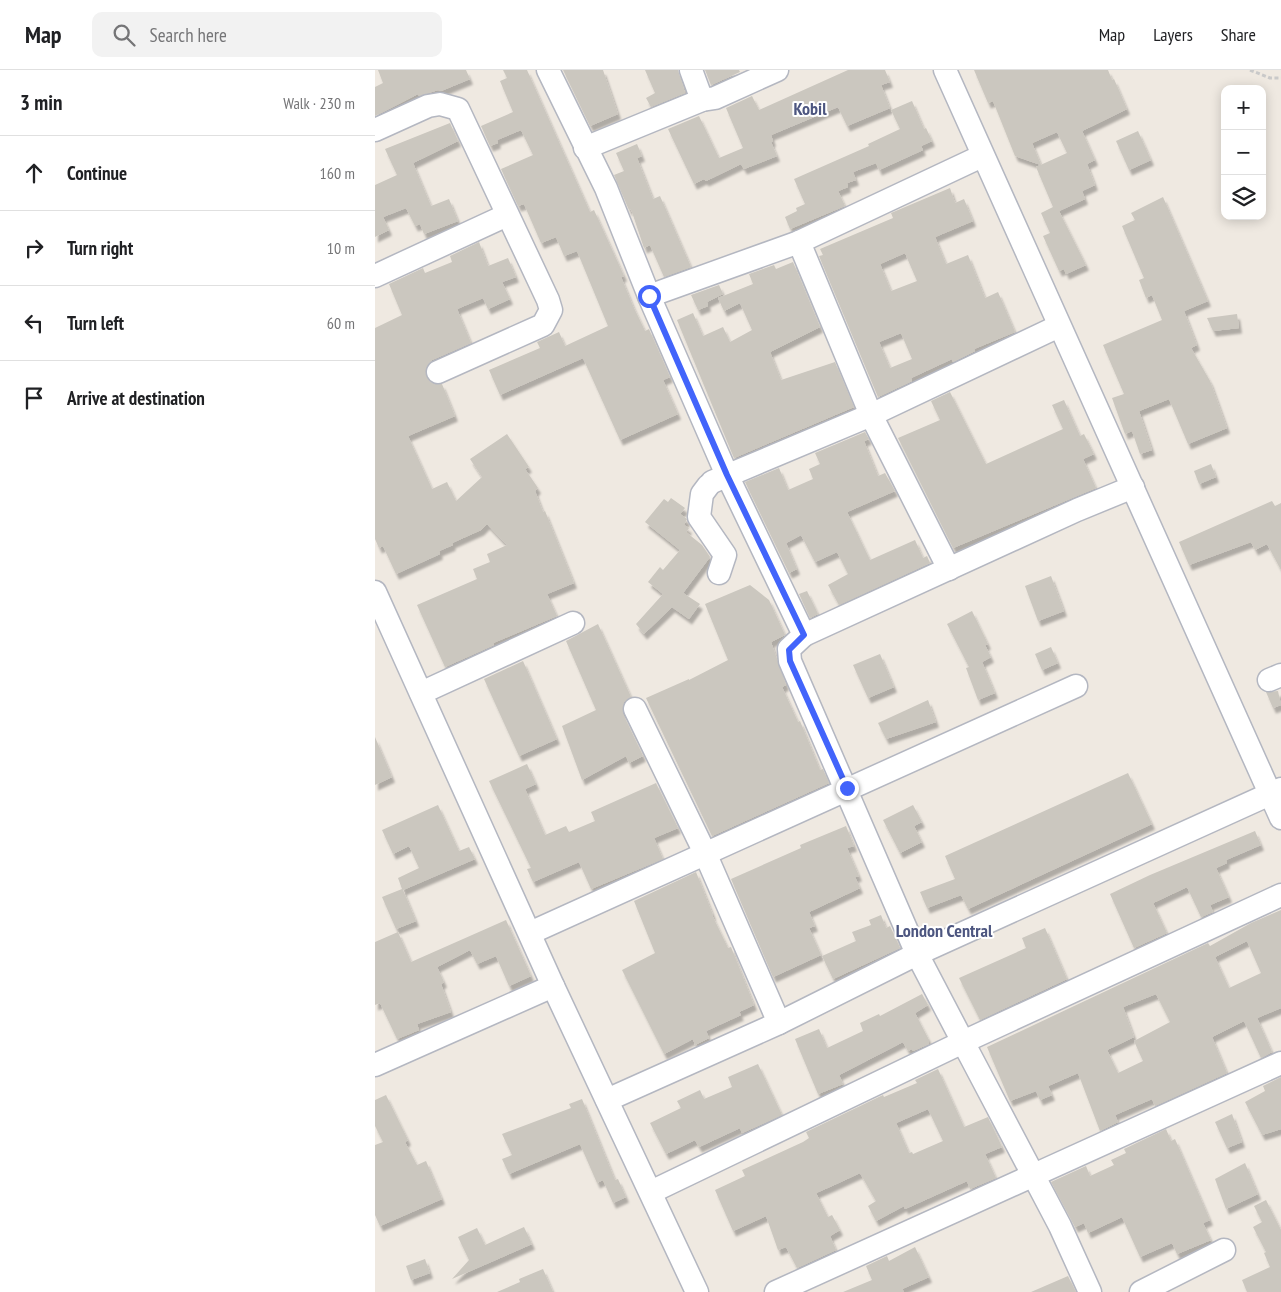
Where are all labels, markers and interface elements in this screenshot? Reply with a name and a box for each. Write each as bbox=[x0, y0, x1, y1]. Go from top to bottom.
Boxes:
search box bbox=[92, 12, 442, 57]
text: Map bbox=[25, 19, 62, 50]
icon: search bbox=[110, 21, 138, 49]
text: Search here bbox=[150, 23, 227, 47]
text: Map bbox=[1099, 23, 1125, 46]
text: Layers bbox=[1153, 23, 1193, 46]
text: Share bbox=[1221, 23, 1256, 46]
map controls bbox=[1221, 85, 1266, 220]
button: + bbox=[1221, 85, 1266, 130]
text: 3 min bbox=[20, 89, 62, 116]
text: Walk · 230 m bbox=[283, 93, 355, 113]
district label: Kobil bbox=[793, 97, 827, 120]
button: − bbox=[1221, 130, 1266, 175]
icon: ahead bbox=[20, 159, 48, 187]
text: Continue bbox=[67, 161, 127, 185]
text: 160 m bbox=[320, 163, 355, 183]
button: layers bbox=[1221, 175, 1266, 220]
icon: right bbox=[20, 234, 48, 262]
text: Turn right bbox=[67, 236, 133, 260]
text: 10 m bbox=[327, 238, 355, 258]
route start bbox=[638, 285, 661, 308]
icon: left bbox=[20, 309, 48, 337]
text: Turn left bbox=[67, 311, 124, 335]
text: 60 m bbox=[327, 313, 355, 333]
icon: arrive bbox=[20, 384, 48, 412]
text: Arrive at destination bbox=[67, 386, 205, 410]
route end bbox=[836, 777, 859, 800]
district label: London Central bbox=[896, 919, 993, 942]

